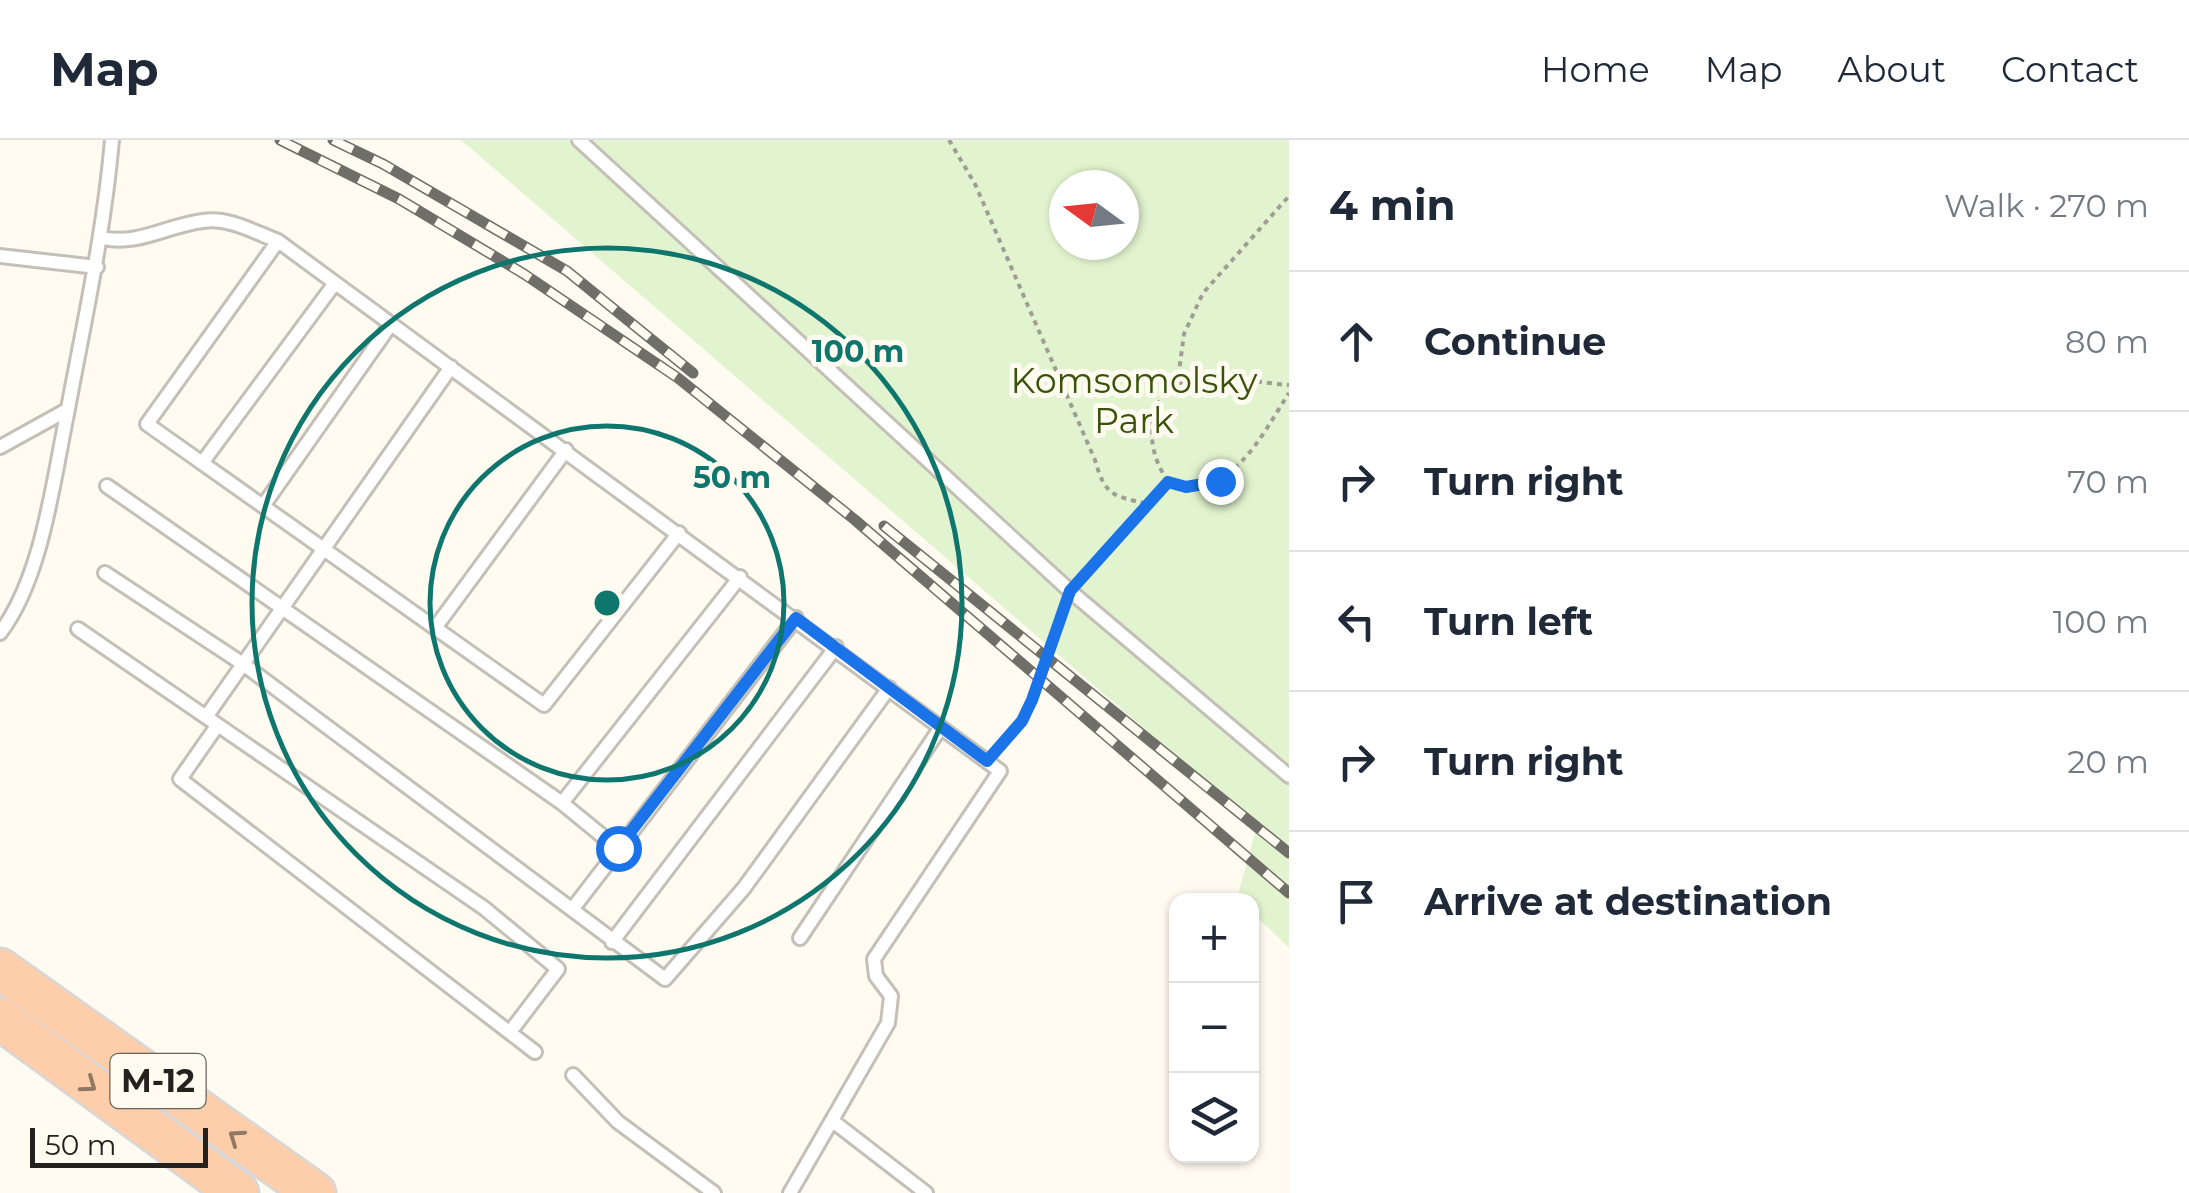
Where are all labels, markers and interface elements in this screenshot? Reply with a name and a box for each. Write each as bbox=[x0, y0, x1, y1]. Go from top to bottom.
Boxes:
text: Map bbox=[50, 40, 159, 98]
text: Home bbox=[1541, 48, 1650, 91]
text: Map bbox=[1705, 48, 1783, 91]
text: About bbox=[1838, 48, 1946, 91]
text: Contact bbox=[2001, 48, 2139, 91]
north arrow bbox=[1049, 170, 1139, 260]
text: 4 min bbox=[1329, 179, 1456, 231]
text: Walk · 270 m bbox=[1944, 186, 2149, 225]
icon: ahead bbox=[1329, 314, 1384, 369]
text: Continue bbox=[1424, 318, 1606, 365]
text: 80 m bbox=[2065, 322, 2149, 361]
text: 100 m bbox=[812, 333, 904, 370]
park label: Komsomolsky Park bbox=[1011, 359, 1257, 442]
icon: right bbox=[1329, 454, 1384, 509]
text: Turn right bbox=[1424, 458, 1623, 505]
text: 50 m bbox=[693, 459, 771, 496]
route end bbox=[1198, 459, 1244, 505]
text: 70 m bbox=[2067, 462, 2149, 501]
centre of rings bbox=[589, 585, 625, 621]
icon: left bbox=[1329, 594, 1384, 649]
text: Turn left bbox=[1424, 598, 1593, 645]
text: 100 m bbox=[2053, 602, 2149, 641]
icon: right bbox=[1329, 734, 1384, 789]
text: Turn right bbox=[1424, 738, 1623, 785]
text: 20 m bbox=[2067, 742, 2149, 781]
route start bbox=[596, 826, 642, 872]
icon: arrive bbox=[1329, 874, 1384, 929]
text: Arrive at destination bbox=[1424, 878, 1832, 925]
map controls bbox=[1169, 893, 1259, 1163]
button: + bbox=[1169, 893, 1259, 983]
button: − bbox=[1169, 983, 1259, 1073]
road number: М-12 bbox=[110, 1054, 206, 1108]
one-way arrow bbox=[78, 1072, 97, 1091]
button: layers bbox=[1169, 1073, 1259, 1163]
scale bar bbox=[30, 1123, 208, 1168]
text: 50 m bbox=[45, 1128, 116, 1162]
one-way arrow bbox=[229, 1131, 247, 1148]

